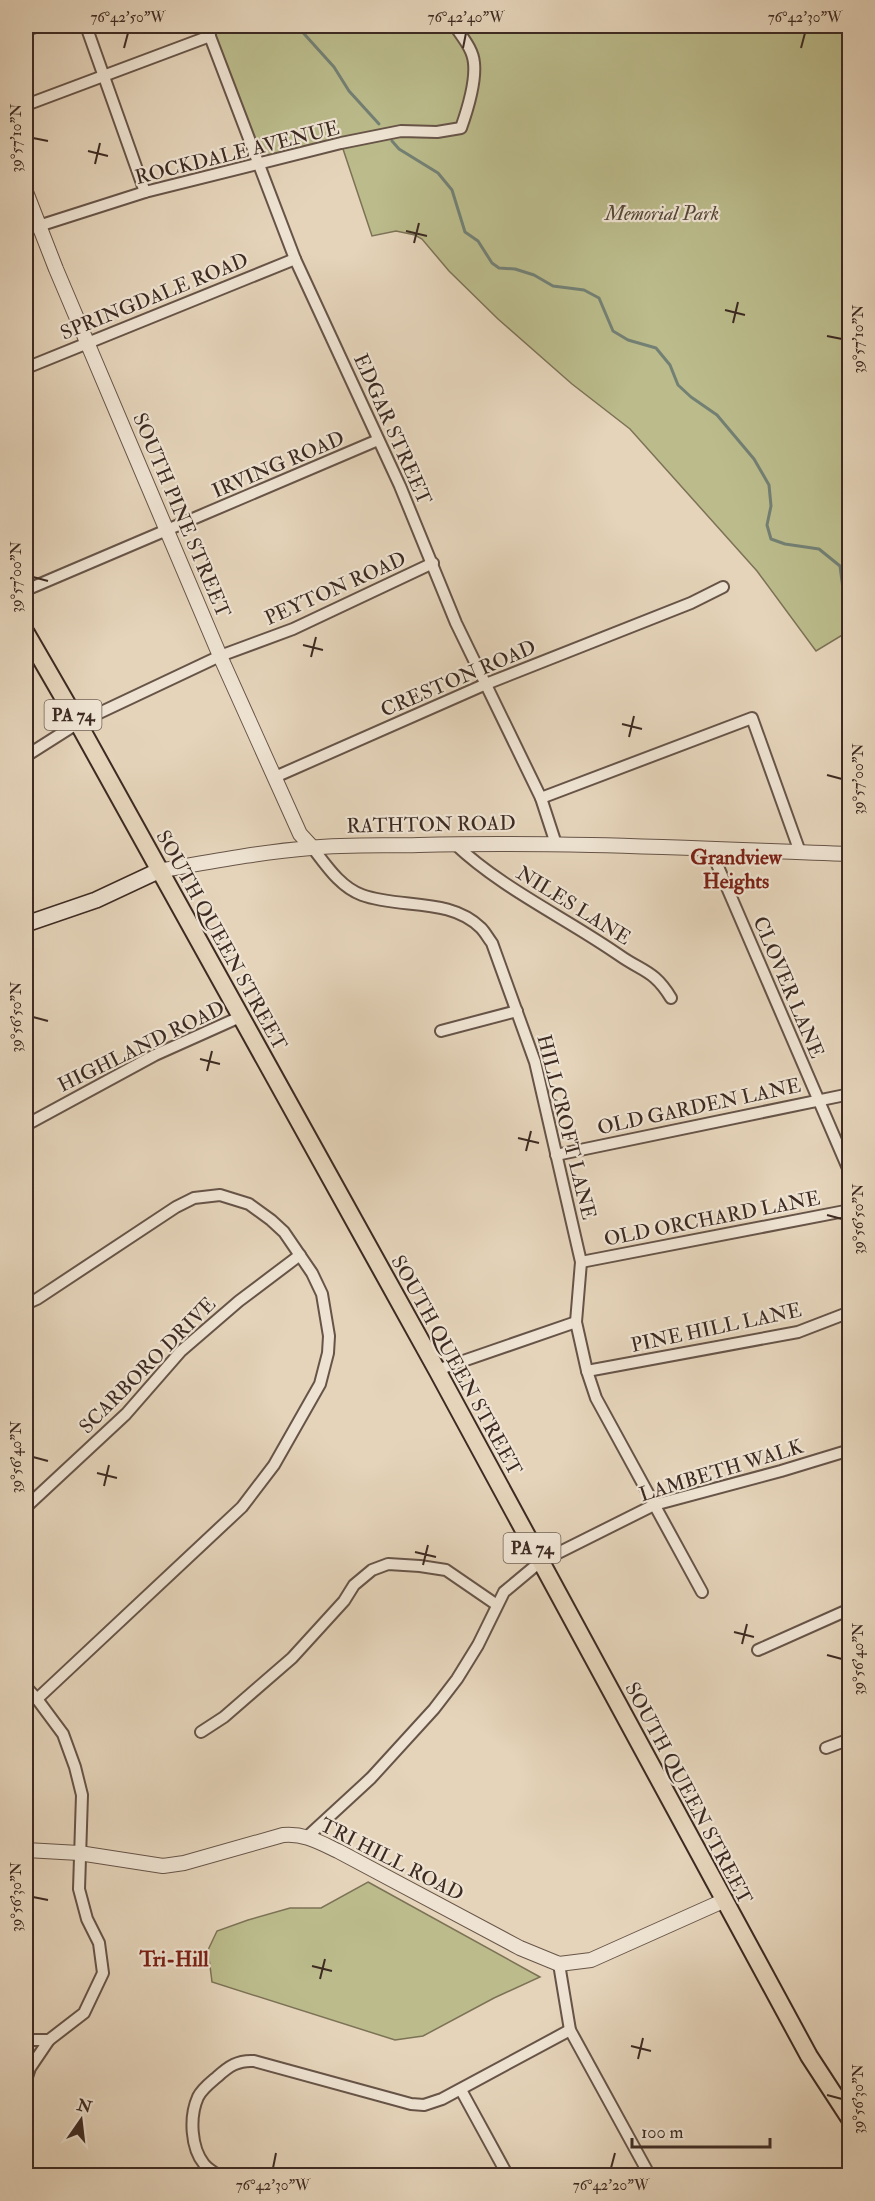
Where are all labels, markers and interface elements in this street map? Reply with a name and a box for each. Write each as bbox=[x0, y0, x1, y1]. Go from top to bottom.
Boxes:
text: 76°42'50"W bbox=[90, 8, 166, 27]
text: 76°42'40"W bbox=[428, 8, 505, 27]
text: 76°42'30"W bbox=[768, 8, 843, 27]
text: 39°57'10"N bbox=[7, 103, 26, 173]
street label: ROCKDALE AVENUE bbox=[132, 115, 342, 190]
park label: Memorial Park bbox=[604, 201, 719, 226]
street label: SPRINGDALE ROAD bbox=[57, 247, 252, 346]
text: 39°57'10"N bbox=[849, 304, 868, 374]
street label: EDGAR STREET bbox=[348, 350, 437, 509]
street label: SOUTH PINE STREET bbox=[127, 409, 236, 621]
street label: IRVING ROAD bbox=[208, 425, 348, 504]
text: 39°57'00"N bbox=[7, 541, 26, 613]
street label: PEYTON ROAD bbox=[261, 546, 410, 631]
street label: CRESTON ROAD bbox=[377, 634, 540, 722]
road number: PA 74 bbox=[44, 700, 101, 730]
text: 39°57'00"N bbox=[849, 743, 868, 815]
street label: RATHTON ROAD bbox=[346, 811, 516, 838]
street label: SOUTH QUEEN STREET bbox=[151, 826, 293, 1055]
district label: Grandview Heights bbox=[690, 844, 783, 895]
street label: NILES LANE bbox=[512, 860, 636, 951]
street label: CLOVER LANE bbox=[747, 912, 830, 1062]
text: 39°56'50"N bbox=[7, 981, 26, 1052]
street label: HIGHLAND ROAD bbox=[54, 995, 229, 1098]
street label: HILLCROFT LANE bbox=[531, 1032, 602, 1222]
street label: OLD GARDEN LANE bbox=[595, 1073, 803, 1140]
text: 39°56'50"N bbox=[849, 1183, 868, 1254]
street label: OLD ORCHARD LANE bbox=[602, 1185, 822, 1252]
street label: SOUTH QUEEN STREET bbox=[386, 1251, 528, 1480]
street label: SCARBORO DRIVE bbox=[74, 1292, 221, 1439]
street label: PINE HILL LANE bbox=[628, 1297, 804, 1358]
text: 39°56'40"N bbox=[7, 1420, 26, 1493]
street label: LAMBETH WALK bbox=[636, 1433, 807, 1507]
road number: PA 74 bbox=[504, 1533, 560, 1563]
text: 39°56'40"N bbox=[849, 1622, 868, 1695]
street label: SOUTH QUEEN STREET bbox=[619, 1678, 758, 1909]
street label: TRI HILL ROAD bbox=[316, 1812, 468, 1906]
text: 39°56'30"N bbox=[7, 1861, 26, 1932]
district label: Tri-Hill bbox=[138, 1946, 209, 1973]
text: 39°56'30"N bbox=[849, 2063, 868, 2134]
north arrow bbox=[51, 2090, 111, 2150]
text: N bbox=[74, 2095, 94, 2118]
scale bar bbox=[632, 2111, 770, 2149]
text: 100 m bbox=[641, 2121, 684, 2144]
text: 76°42'30"W bbox=[236, 2176, 311, 2195]
text: 76°42'20"W bbox=[573, 2176, 650, 2195]

